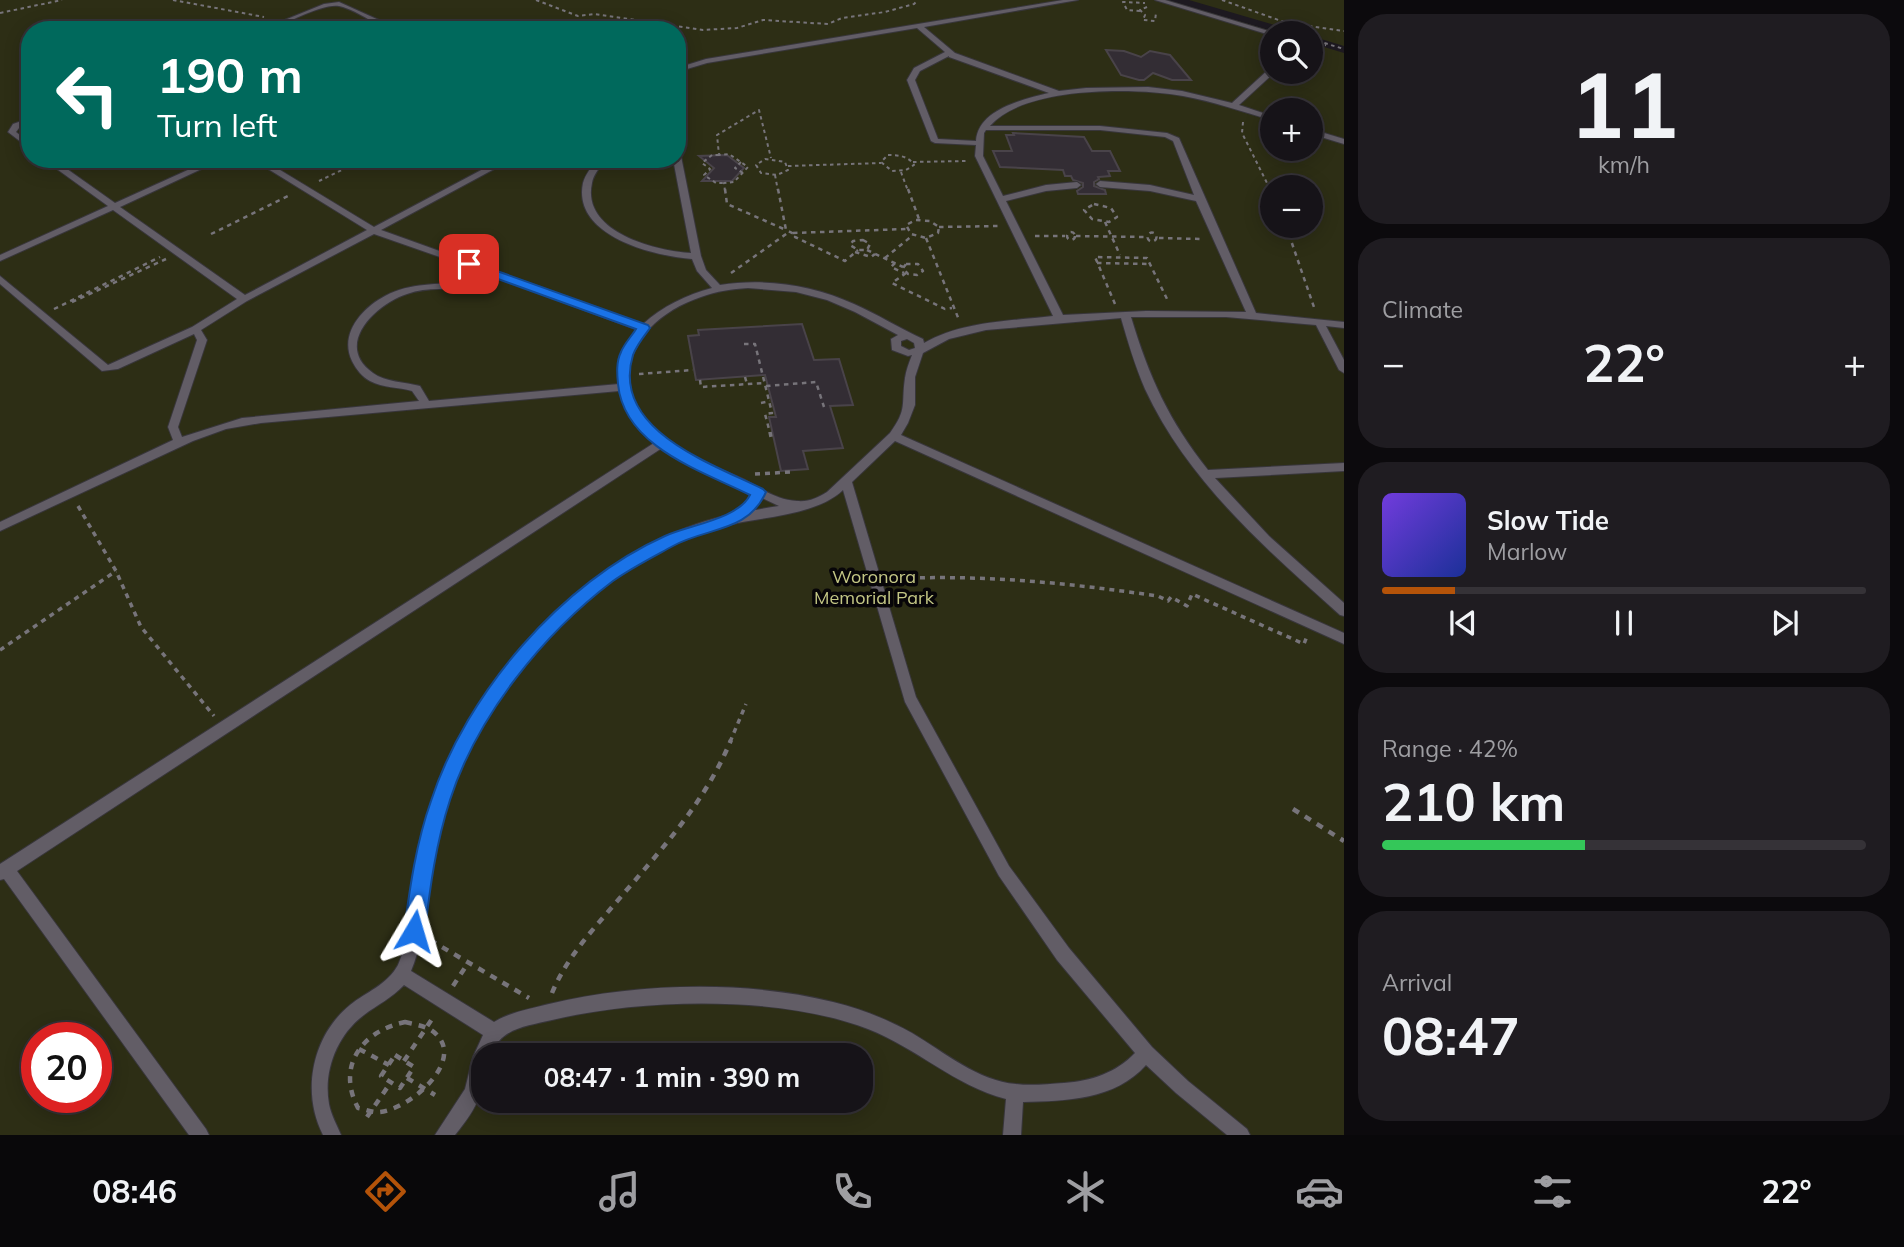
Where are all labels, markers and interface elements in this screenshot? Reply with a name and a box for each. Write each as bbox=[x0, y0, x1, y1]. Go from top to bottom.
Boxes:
map controls bbox=[1260, 21, 1323, 238]
button: search bbox=[1260, 21, 1323, 84]
text: 190 m bbox=[157, 44, 303, 105]
text: 11 bbox=[1569, 47, 1679, 161]
icon: left bbox=[42, 49, 133, 140]
button: + bbox=[1260, 98, 1323, 161]
text: Turn left bbox=[157, 105, 277, 145]
text: km/h bbox=[1598, 150, 1650, 179]
button: − bbox=[1260, 175, 1323, 238]
pin bbox=[439, 234, 499, 294]
icon: arrive bbox=[450, 245, 488, 283]
text: Climate bbox=[1382, 295, 1463, 324]
text: 22° bbox=[1583, 330, 1665, 395]
text: − bbox=[1382, 339, 1405, 387]
text: + bbox=[1843, 339, 1866, 387]
text: Slow Tide bbox=[1487, 504, 1609, 537]
text: Marlow bbox=[1487, 537, 1567, 566]
park label: Woronora Memorial Park bbox=[814, 565, 935, 609]
icon: previous bbox=[1444, 604, 1482, 642]
icon: pause bbox=[1605, 604, 1643, 642]
icon: next bbox=[1766, 604, 1804, 642]
text: Range · 42% bbox=[1382, 734, 1518, 763]
text: 210 km bbox=[1382, 769, 1565, 834]
position arrow bbox=[377, 894, 451, 968]
text: Arrival bbox=[1382, 968, 1452, 997]
text: 08:47 bbox=[1382, 1003, 1520, 1068]
speed limit sign: 20 bbox=[21, 1022, 112, 1113]
text: 08:47 · 1 min · 390 m bbox=[544, 1061, 800, 1094]
icon: directions bbox=[361, 1167, 410, 1216]
icon: music bbox=[595, 1167, 644, 1216]
icon: phone bbox=[828, 1167, 877, 1216]
icon: climate bbox=[1061, 1167, 1110, 1216]
icon: car bbox=[1295, 1167, 1344, 1216]
icon: filters bbox=[1528, 1167, 1577, 1216]
text: 08:46 bbox=[92, 1171, 177, 1211]
text: 22° bbox=[1761, 1171, 1812, 1211]

